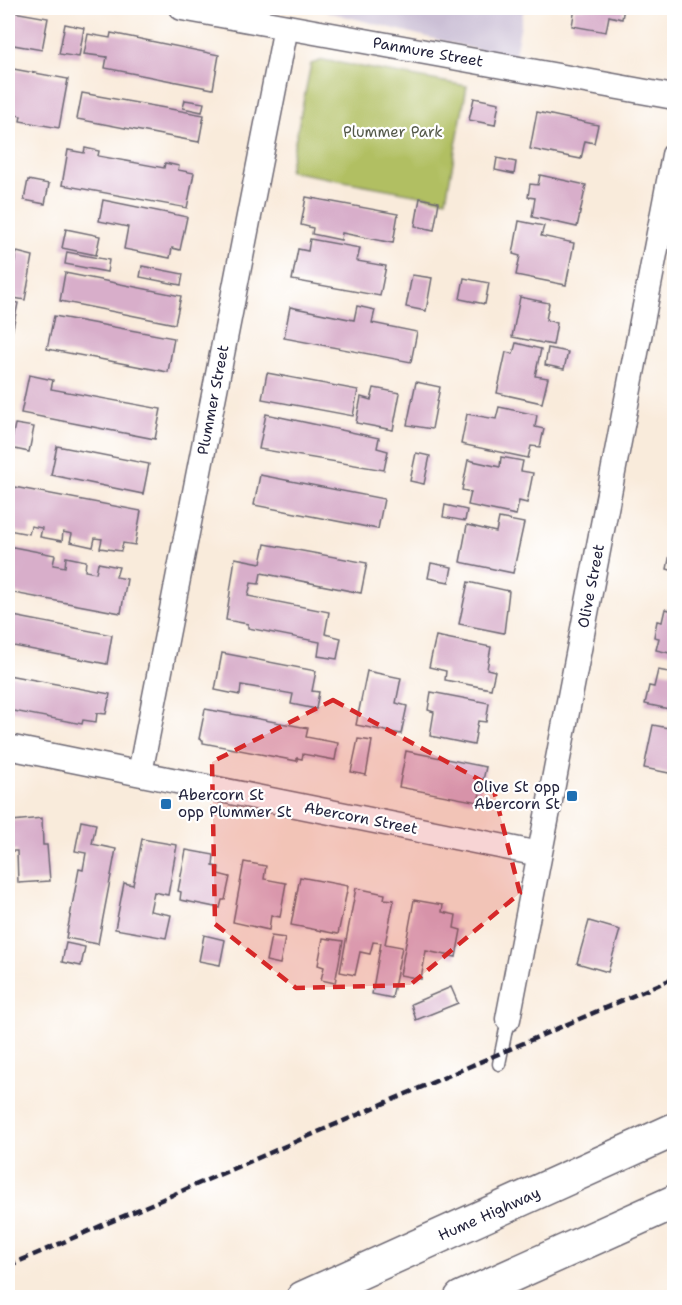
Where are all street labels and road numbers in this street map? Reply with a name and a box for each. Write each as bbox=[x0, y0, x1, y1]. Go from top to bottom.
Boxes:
street label: Panmure Street bbox=[371, 32, 485, 72]
street label: Plummer Street bbox=[193, 343, 233, 457]
street label: Olive Street bbox=[573, 542, 609, 630]
street label: Abercorn Street bbox=[303, 797, 419, 839]
street label: Hume Highway bbox=[435, 1183, 543, 1245]

